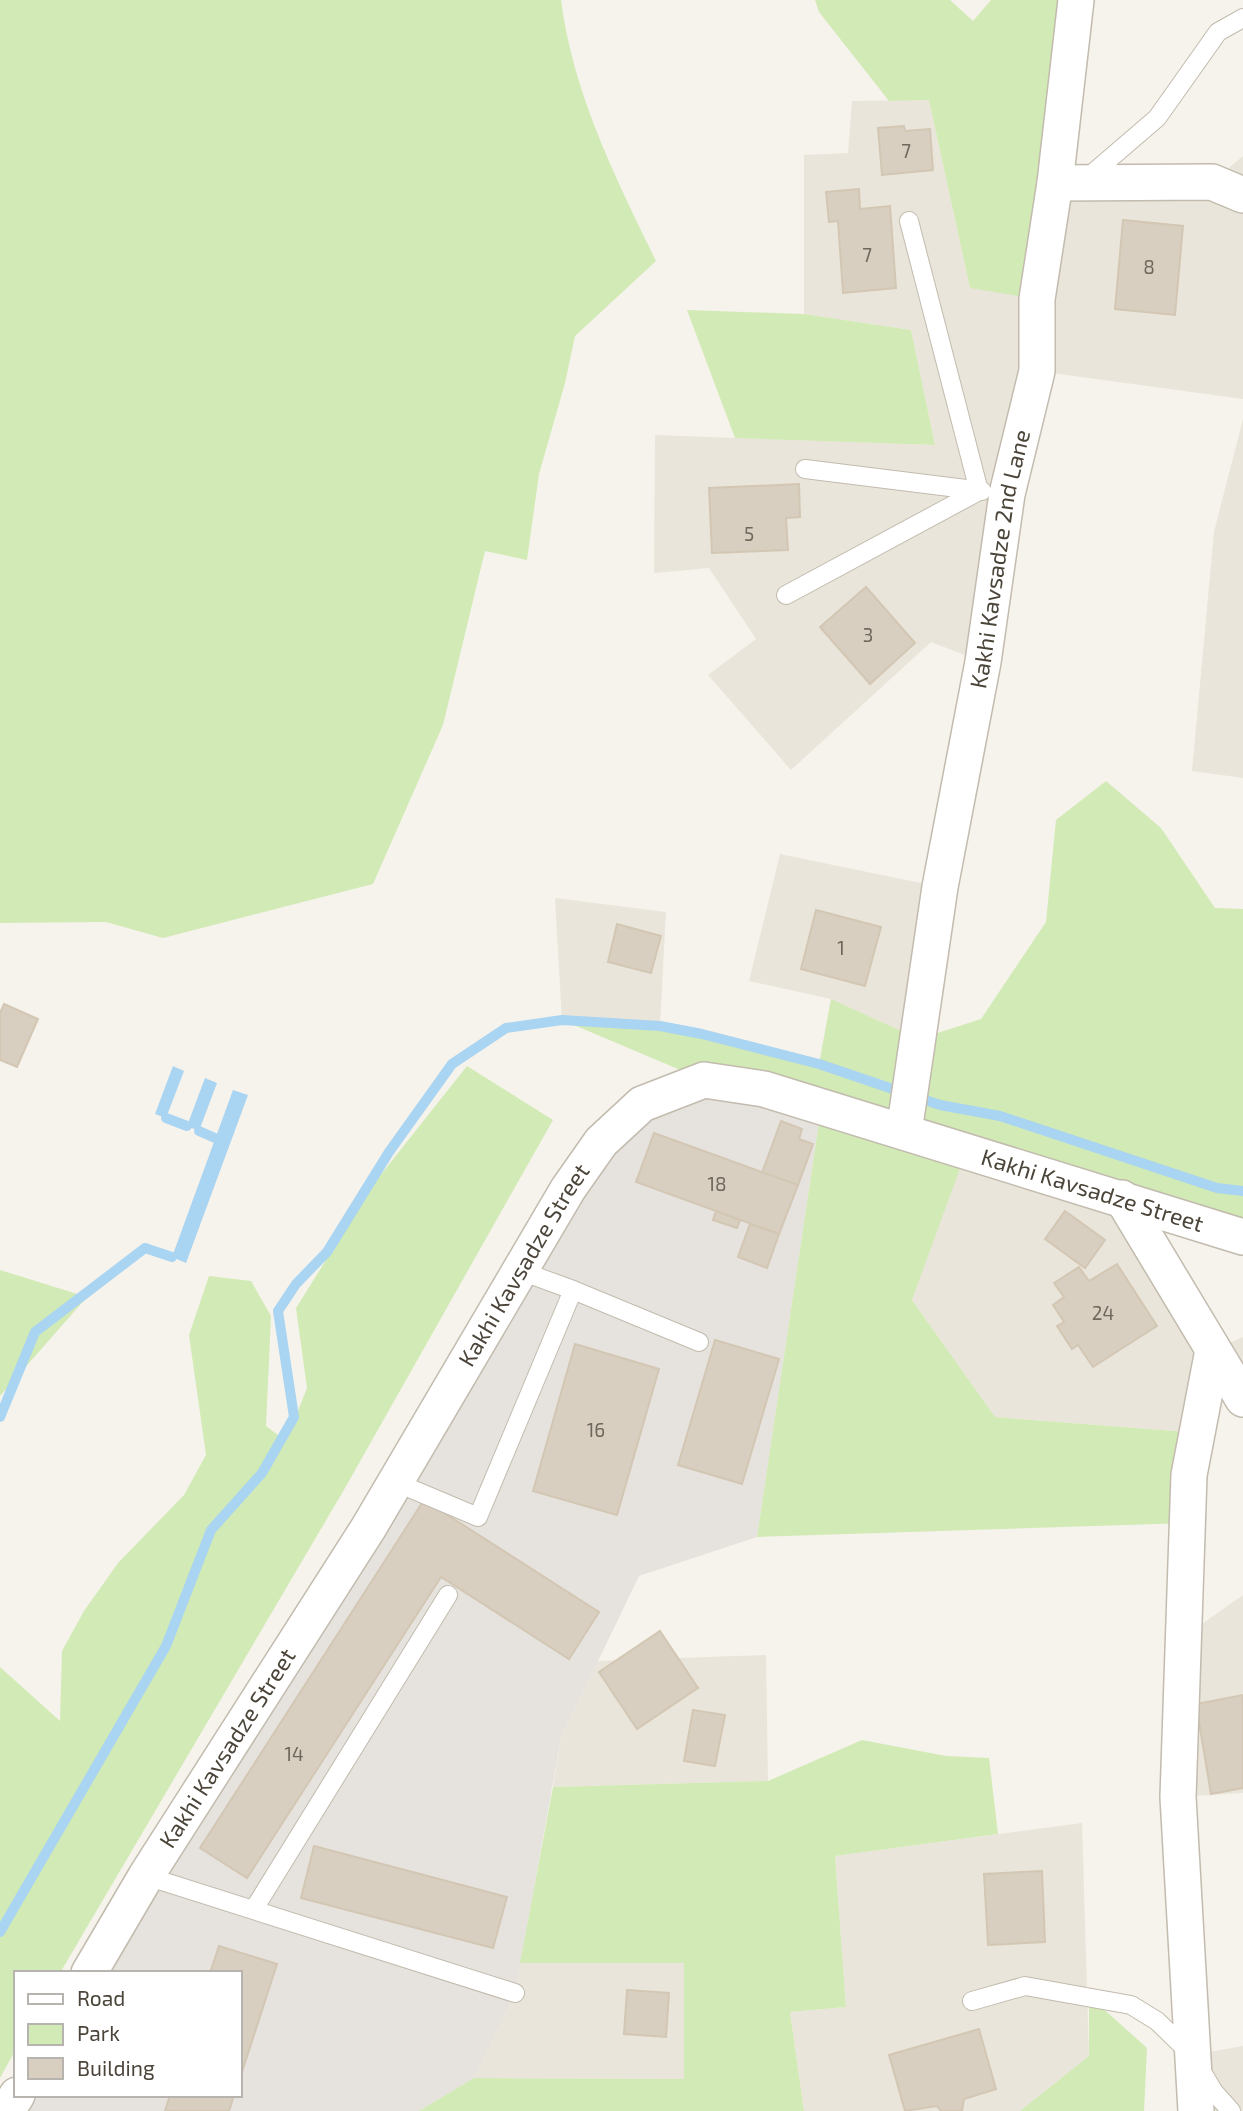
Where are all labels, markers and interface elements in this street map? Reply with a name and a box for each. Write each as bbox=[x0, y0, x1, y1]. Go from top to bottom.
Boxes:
house number: 7 bbox=[901, 139, 911, 162]
house number: 7 bbox=[862, 243, 872, 266]
house number: 8 bbox=[1143, 255, 1155, 278]
street label: Kakhi Kavsadze 2nd Lane bbox=[963, 427, 1035, 691]
house number: 5 bbox=[744, 522, 754, 545]
house number: 3 bbox=[863, 623, 873, 646]
house number: 1 bbox=[837, 936, 845, 959]
street label: Kakhi Kavsadze Street bbox=[978, 1142, 1207, 1237]
street label: Kakhi Kavsadze Street bbox=[452, 1157, 595, 1371]
house number: 18 bbox=[707, 1172, 727, 1195]
house number: 24 bbox=[1092, 1301, 1114, 1324]
house number: 16 bbox=[587, 1418, 605, 1441]
street label: Kakhi Kavsadze Street bbox=[153, 1643, 301, 1853]
house number: 14 bbox=[284, 1742, 304, 1765]
legend bbox=[14, 1971, 242, 2097]
text: Road bbox=[77, 1985, 125, 2010]
text: Park bbox=[77, 2020, 120, 2045]
text: Building bbox=[77, 2055, 155, 2080]

